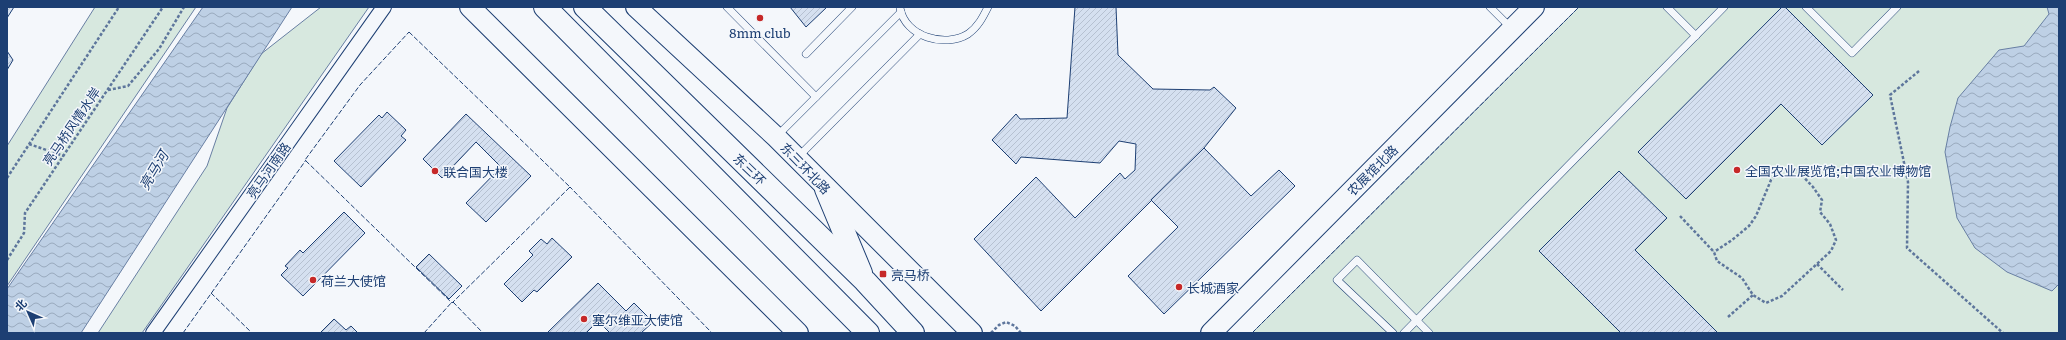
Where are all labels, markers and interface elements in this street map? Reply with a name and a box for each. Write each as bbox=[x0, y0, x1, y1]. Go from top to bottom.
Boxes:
marker: 8mm club bbox=[755, 13, 765, 23]
place label: 8mm club bbox=[729, 23, 791, 42]
street label: 亮马桥风情水岸 bbox=[38, 83, 104, 169]
street label: 亮马河南路 bbox=[242, 138, 294, 202]
street label: 东三环北路 bbox=[777, 138, 835, 198]
street label: 农展馆北路 bbox=[1342, 140, 1402, 200]
water label: 亮马河 bbox=[134, 144, 174, 193]
street label: 东三环 bbox=[729, 149, 771, 189]
place label: 全国农业展览馆;中国农业博物馆 bbox=[1745, 161, 1931, 180]
place label: 联合国大楼 bbox=[443, 162, 508, 181]
marker: 全国农业展览馆;中国农业博物馆 bbox=[1732, 165, 1742, 175]
marker: 联合国大楼 bbox=[430, 166, 440, 176]
place label: 亮马桥 bbox=[891, 265, 930, 284]
marker: 亮马桥 bbox=[878, 269, 888, 279]
place label: 荷兰大使馆 bbox=[321, 271, 386, 290]
marker: 荷兰大使馆 bbox=[308, 275, 318, 285]
place label: 长城酒家 bbox=[1187, 278, 1239, 297]
marker: 长城酒家 bbox=[1174, 282, 1184, 292]
north arrow bbox=[8, 292, 48, 332]
text: 北 bbox=[11, 295, 30, 314]
place label: 塞尔维亚大使馆 bbox=[592, 310, 683, 329]
marker: 塞尔维亚大使馆 bbox=[579, 314, 589, 324]

